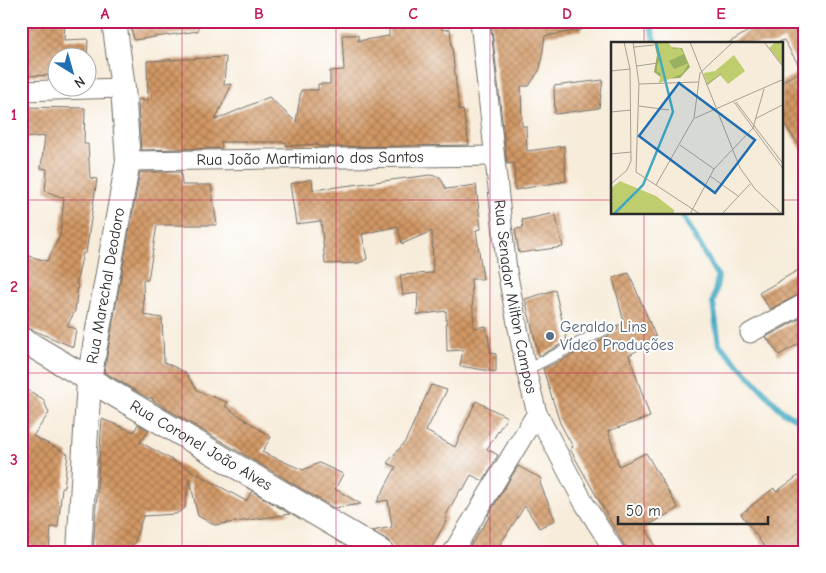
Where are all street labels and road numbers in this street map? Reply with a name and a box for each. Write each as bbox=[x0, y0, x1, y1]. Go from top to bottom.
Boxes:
street label: Rua João Martimiano dos Santos bbox=[196, 148, 424, 169]
street label: Rua Senador Milton Campos bbox=[490, 199, 541, 396]
street label: Rua Marechal Deodoro bbox=[83, 206, 129, 365]
street label: Rua Coronel João Alves bbox=[127, 397, 275, 495]

